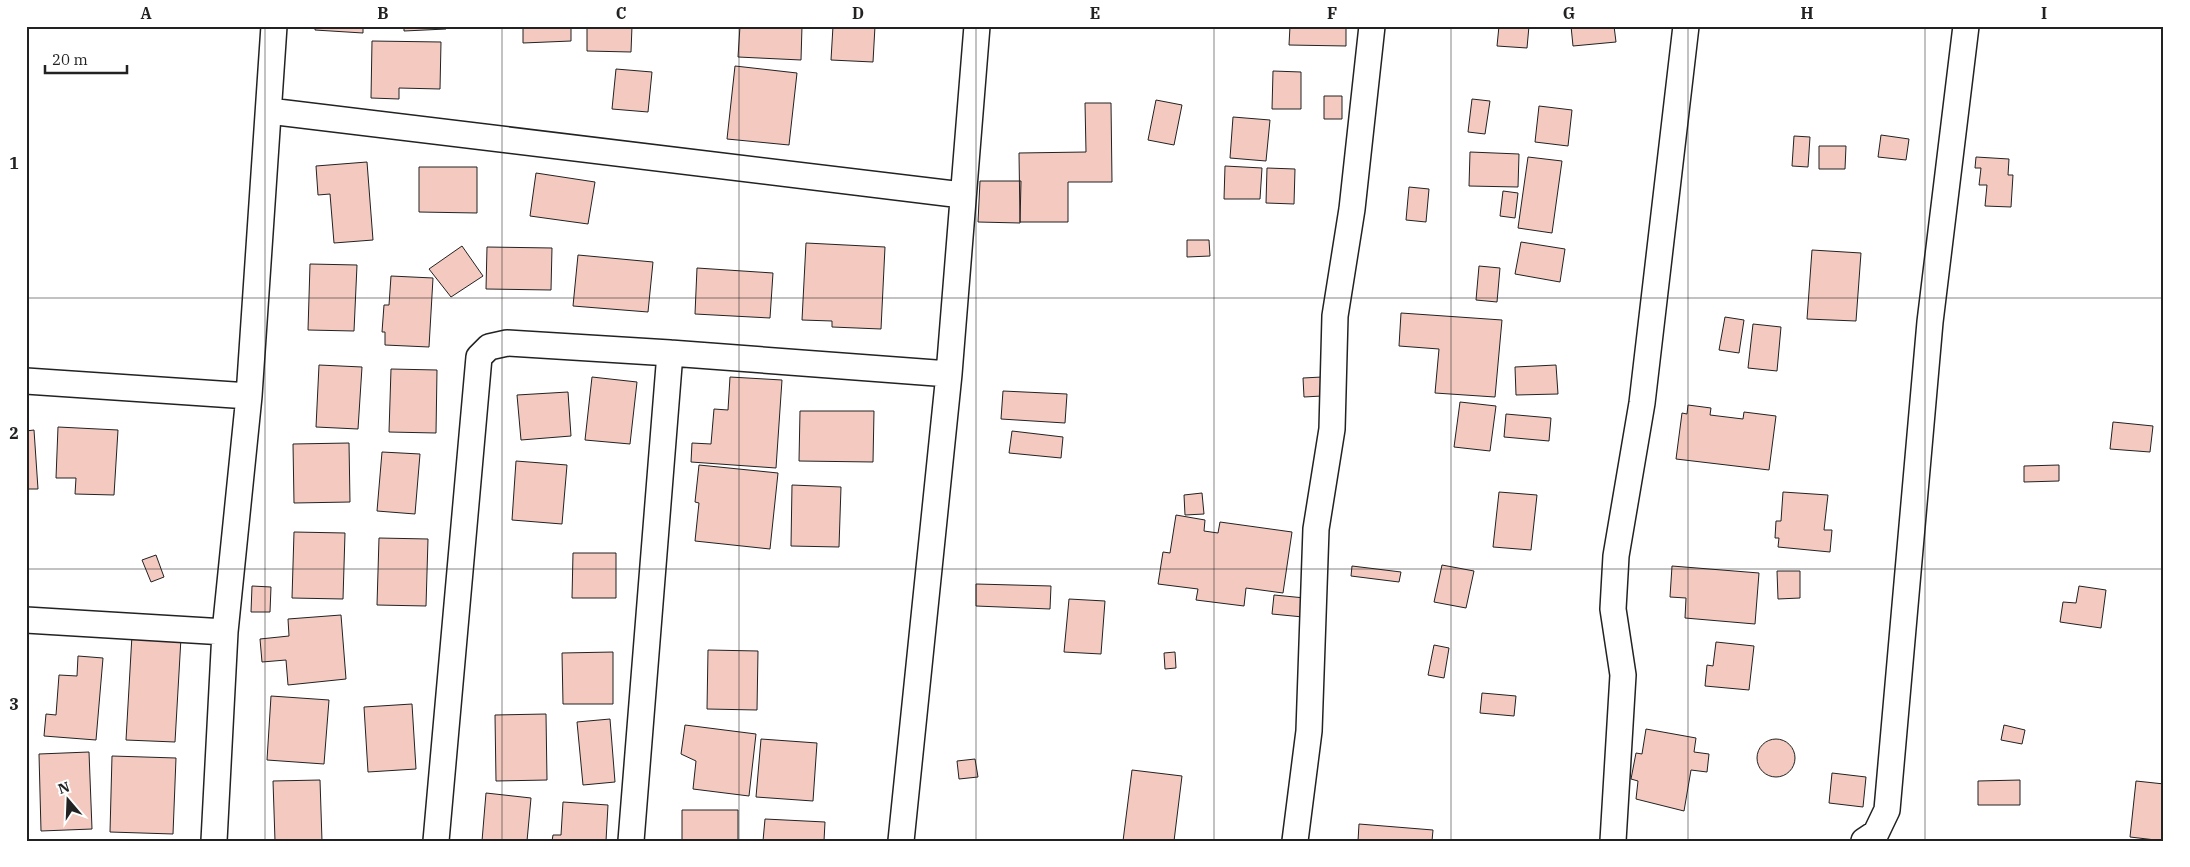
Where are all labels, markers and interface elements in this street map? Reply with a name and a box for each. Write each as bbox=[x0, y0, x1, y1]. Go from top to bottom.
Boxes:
text: A bbox=[140, 3, 152, 23]
text: B bbox=[377, 3, 389, 23]
text: C bbox=[616, 3, 626, 23]
text: D bbox=[852, 3, 864, 23]
text: E bbox=[1090, 3, 1100, 23]
text: F bbox=[1327, 3, 1337, 23]
text: G bbox=[1563, 3, 1575, 23]
text: H bbox=[1801, 3, 1814, 23]
text: I bbox=[2041, 3, 2047, 23]
scale bar bbox=[45, 42, 128, 74]
text: 20 m bbox=[52, 50, 88, 69]
text: 1 bbox=[9, 153, 19, 173]
text: 2 bbox=[9, 423, 19, 443]
text: 3 bbox=[9, 694, 19, 714]
north arrow bbox=[42, 774, 92, 824]
text: N bbox=[56, 777, 72, 798]

